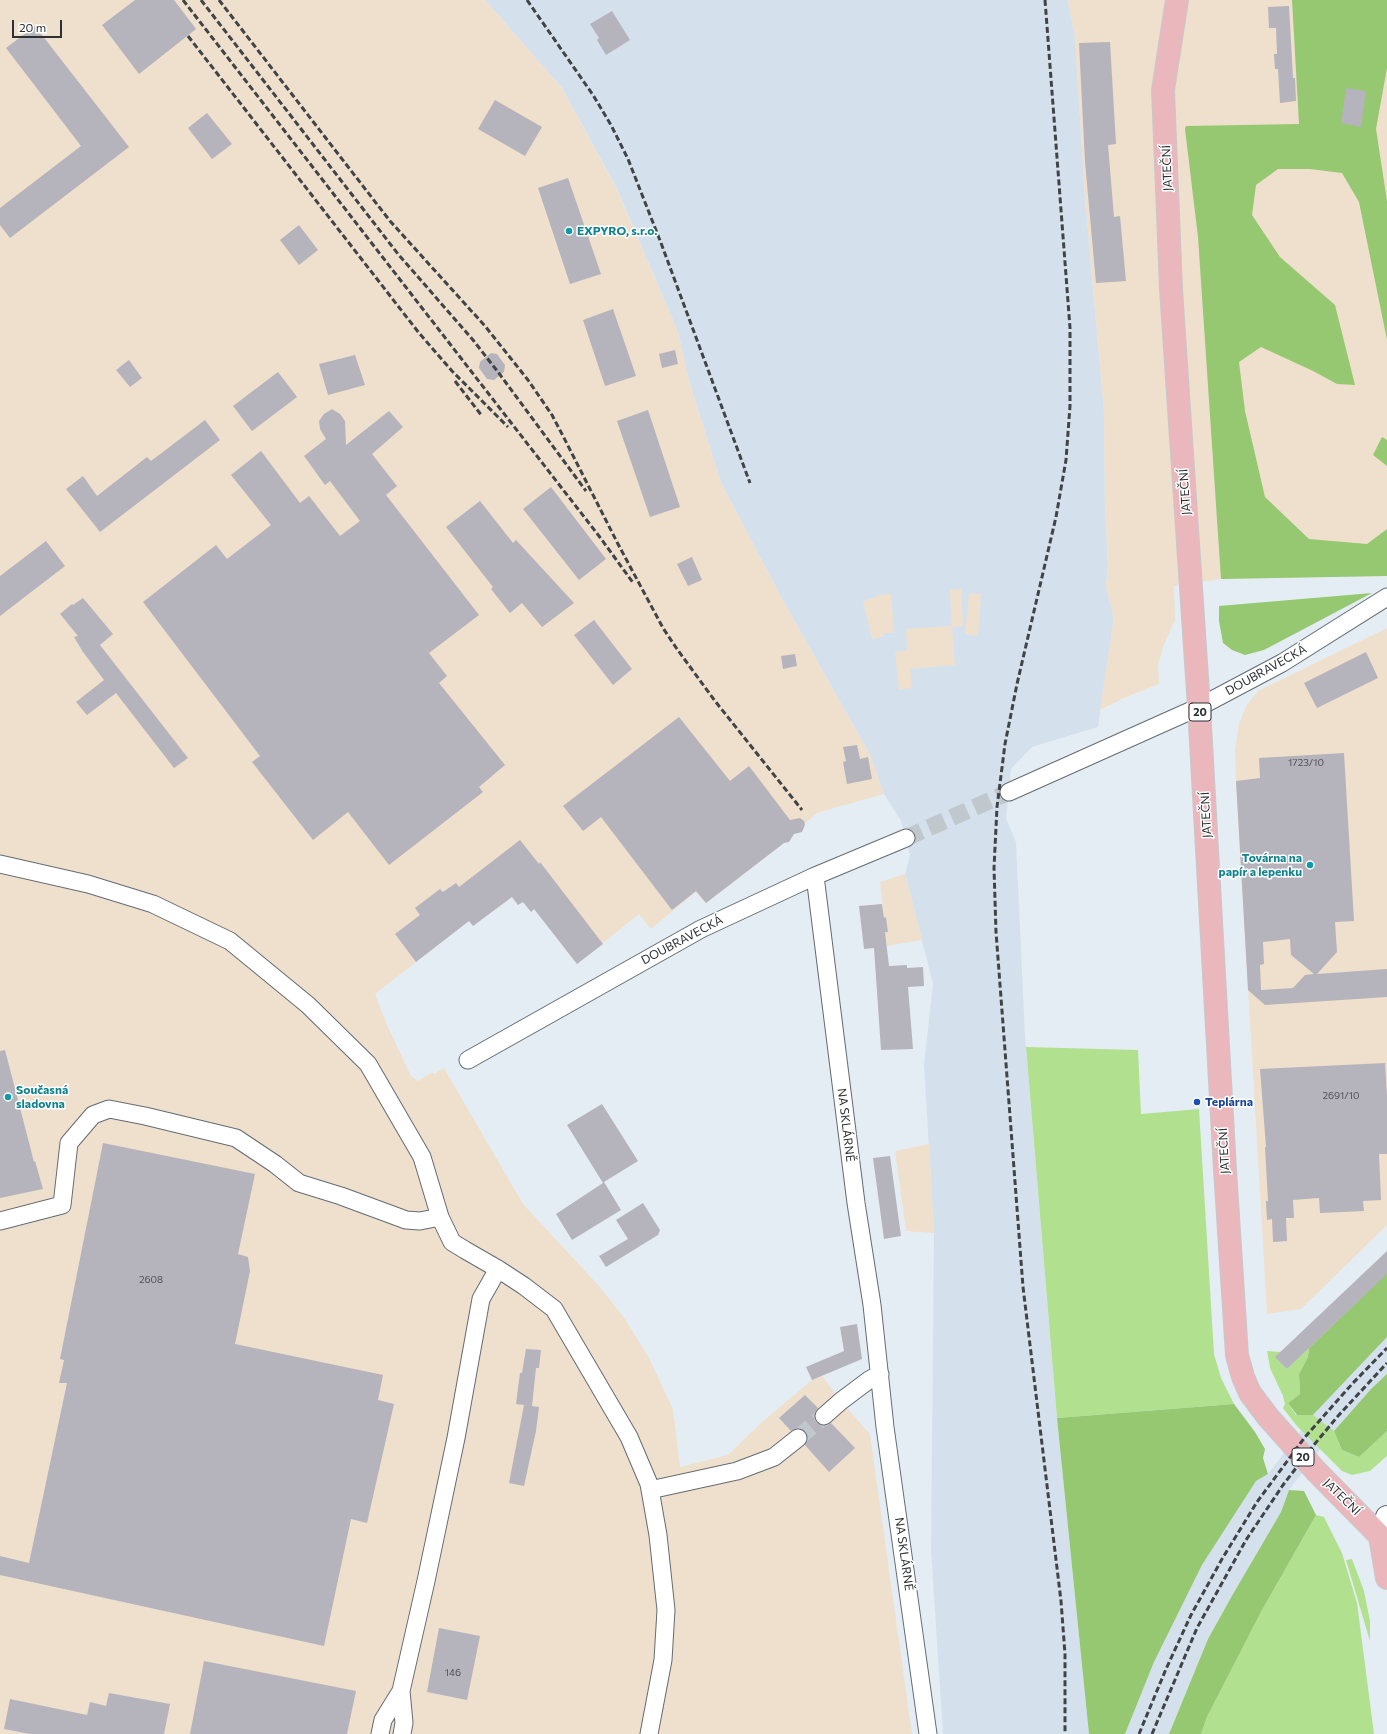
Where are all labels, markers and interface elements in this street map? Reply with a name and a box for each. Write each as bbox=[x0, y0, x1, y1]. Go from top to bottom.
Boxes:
scale bar bbox=[14, 12, 64, 38]
text: 20 m bbox=[19, 20, 46, 34]
street label: JATEČNÍ bbox=[1159, 145, 1175, 191]
place label: EXPYRO, s.r.o. bbox=[577, 224, 657, 238]
marker: EXPYRO, s.r.o. bbox=[564, 226, 574, 236]
street label: JATEČNÍ bbox=[1176, 468, 1194, 516]
street label: DOUBRAVECKÁ bbox=[1223, 642, 1309, 698]
road number: 20 bbox=[1189, 703, 1211, 721]
house number: 1723/10 bbox=[1288, 757, 1324, 769]
street label: JATEČNÍ bbox=[1198, 792, 1214, 838]
place label: Továrna na papír a lepenku bbox=[1219, 851, 1302, 879]
marker: Továrna na papír a lepenku bbox=[1305, 860, 1315, 870]
street label: DOUBRAVECKÁ bbox=[639, 912, 725, 968]
place label: Současná sladovna bbox=[16, 1083, 68, 1111]
street label: NA SKLÁRNĚ bbox=[834, 1087, 858, 1163]
house number: 2691/10 bbox=[1322, 1090, 1360, 1102]
marker: Současná sladovna bbox=[3, 1092, 13, 1102]
place label: Teplárna bbox=[1205, 1095, 1253, 1109]
marker: Teplárna bbox=[1192, 1097, 1202, 1107]
street label: JATEČNÍ bbox=[1216, 1128, 1232, 1174]
house number: 2608 bbox=[139, 1274, 163, 1286]
road number: 20 bbox=[1292, 1448, 1314, 1466]
street label: JATEČNÍ bbox=[1321, 1476, 1363, 1518]
street label: NA SKLÁRNĚ bbox=[892, 1516, 916, 1592]
house number: 146 bbox=[445, 1667, 461, 1679]

